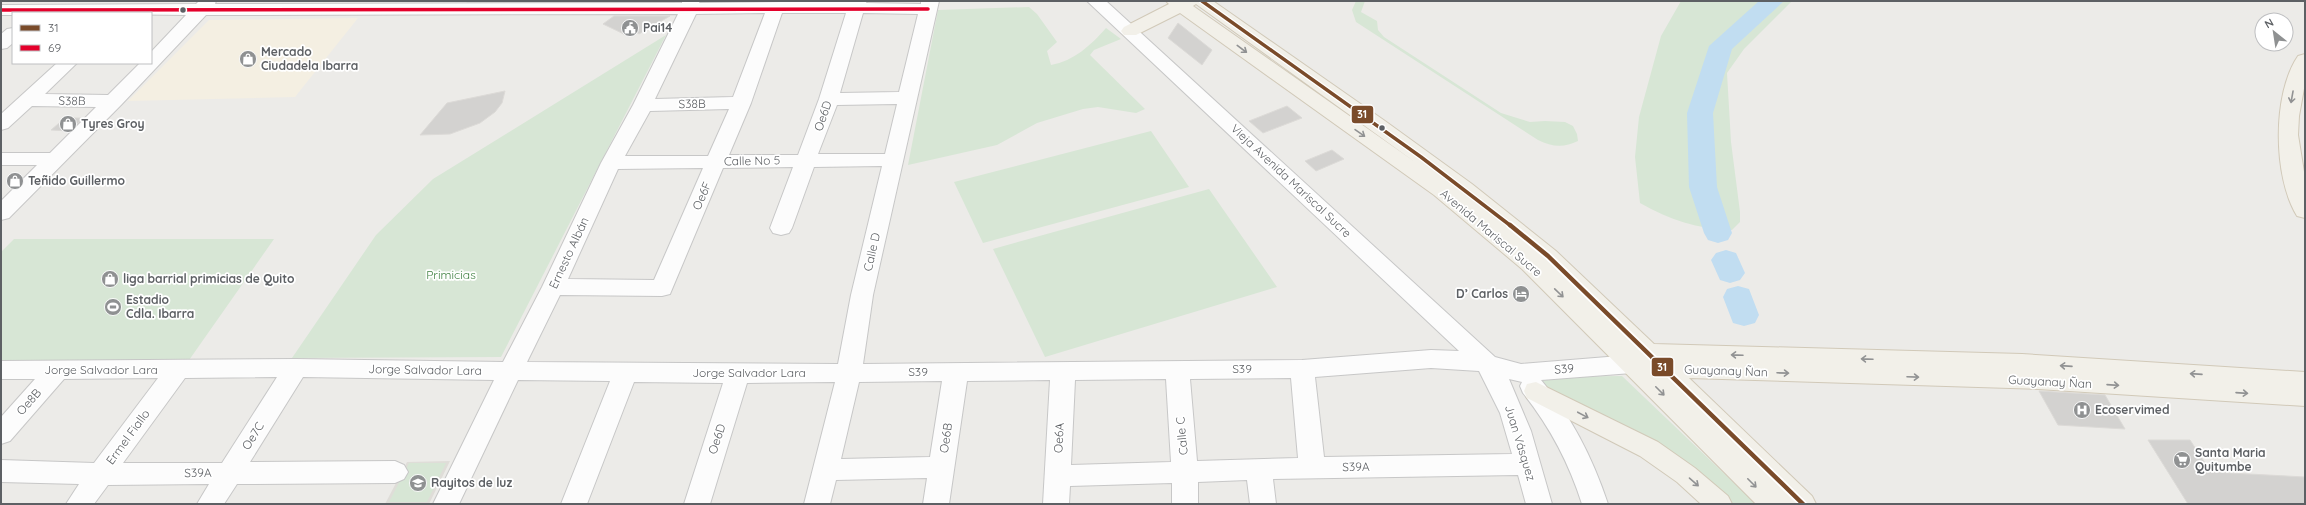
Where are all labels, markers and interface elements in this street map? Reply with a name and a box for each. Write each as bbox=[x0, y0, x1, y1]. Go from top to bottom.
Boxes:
unlabelled marker bbox=[178, 5, 188, 15]
legend bbox=[12, 12, 152, 64]
north arrow bbox=[2254, 12, 2294, 52]
text: N bbox=[2262, 15, 2276, 31]
public building icon: Pai14 bbox=[620, 18, 640, 38]
text: 31 bbox=[48, 20, 59, 35]
place label: Pai14 bbox=[643, 20, 672, 35]
text: 69 bbox=[48, 40, 61, 55]
place label: Mercado Ciudadela Ibarra bbox=[261, 44, 358, 73]
one-way arrow bbox=[1237, 45, 1248, 53]
shop icon: Mercado Ciudadela Ibarra bbox=[238, 49, 258, 69]
one-way arrow bbox=[2288, 90, 2296, 103]
street label: S38B bbox=[58, 93, 86, 108]
street label: S38B bbox=[678, 96, 706, 111]
street label: Oe6D bbox=[810, 98, 835, 133]
line badge: 31 bbox=[1351, 105, 1374, 124]
text: 31 bbox=[1357, 107, 1367, 121]
shop icon: Tyres Groy bbox=[58, 114, 78, 134]
place label: Tyres Groy bbox=[81, 116, 144, 131]
street label: Vieja Avenida Mariscal Sucre bbox=[1228, 121, 1355, 241]
unlabelled marker bbox=[1377, 123, 1387, 133]
one-way arrow bbox=[1354, 129, 1365, 137]
street label: Calle No 5 bbox=[724, 153, 780, 168]
shop icon: Teñido Guillermo bbox=[5, 171, 25, 191]
place label: Teñido Guillermo bbox=[28, 173, 125, 188]
street label: Oe6F bbox=[689, 179, 714, 212]
street label: Avenida Mariscal Sucre bbox=[1437, 186, 1545, 280]
street label: Ernesto Albán bbox=[545, 215, 592, 291]
street label: Calle D bbox=[860, 231, 883, 273]
park label: Primicias bbox=[426, 267, 476, 282]
shop icon: liga barrial primicias de Quito bbox=[100, 269, 120, 289]
place label: liga barrial primicias de Quito bbox=[123, 271, 295, 286]
hotel icon: D’ Carlos bbox=[1511, 284, 1531, 304]
place label: D’ Carlos bbox=[1456, 286, 1508, 301]
one-way arrow bbox=[1554, 288, 1564, 298]
place label: Estadio Cdla. Ibarra bbox=[126, 292, 194, 321]
sports icon: Estadio Cdla. Ibarra bbox=[103, 297, 123, 317]
one-way arrow bbox=[1731, 351, 1744, 359]
one-way arrow bbox=[1861, 355, 1874, 362]
line badge: 31 bbox=[1651, 357, 1674, 377]
street label: S39 bbox=[1554, 360, 1575, 377]
text: 31 bbox=[1657, 360, 1667, 374]
street label: Jorge Salvador Lara bbox=[368, 361, 482, 378]
street label: S39 bbox=[1232, 361, 1252, 376]
street label: Jorge Salvador Lara bbox=[44, 362, 158, 377]
street label: Guayanay Ñan bbox=[1684, 362, 1768, 379]
one-way arrow bbox=[2060, 362, 2073, 369]
street label: S39 bbox=[908, 364, 928, 379]
street label: Jorge Salvador Lara bbox=[692, 365, 806, 380]
one-way arrow bbox=[1776, 369, 1789, 377]
one-way arrow bbox=[2190, 371, 2203, 378]
street label: Guayanay Ñan bbox=[2008, 372, 2092, 391]
one-way arrow bbox=[1906, 373, 1919, 381]
one-way arrow bbox=[2106, 381, 2119, 388]
street label: Oe8B bbox=[13, 385, 44, 418]
one-way arrow bbox=[1655, 386, 1665, 396]
one-way arrow bbox=[2235, 389, 2248, 396]
hospital icon: Ecoservimed bbox=[2072, 400, 2092, 420]
place label: Ecoservimed bbox=[2095, 402, 2169, 417]
street label: Juan Vásquez bbox=[1502, 403, 1539, 483]
street label: Ermel Fiallo bbox=[103, 406, 153, 467]
one-way arrow bbox=[1577, 412, 1589, 419]
street label: Calle C bbox=[1172, 416, 1191, 456]
street label: Oe7C bbox=[238, 419, 267, 452]
street label: Oe6D bbox=[705, 421, 729, 456]
street label: Oe6B bbox=[936, 422, 955, 454]
street label: Oe6A bbox=[1050, 422, 1067, 453]
place label: Santa Maria Quitumbe bbox=[2195, 445, 2266, 474]
supermarket icon: Santa Maria Quitumbe bbox=[2172, 450, 2192, 470]
street label: S39A bbox=[1342, 459, 1370, 474]
street label: S39A bbox=[184, 465, 212, 480]
school or university icon: Rayitos de luz bbox=[408, 473, 428, 493]
place label: Rayitos de luz bbox=[431, 475, 512, 490]
one-way arrow bbox=[1689, 478, 1699, 487]
one-way arrow bbox=[1747, 478, 1757, 488]

